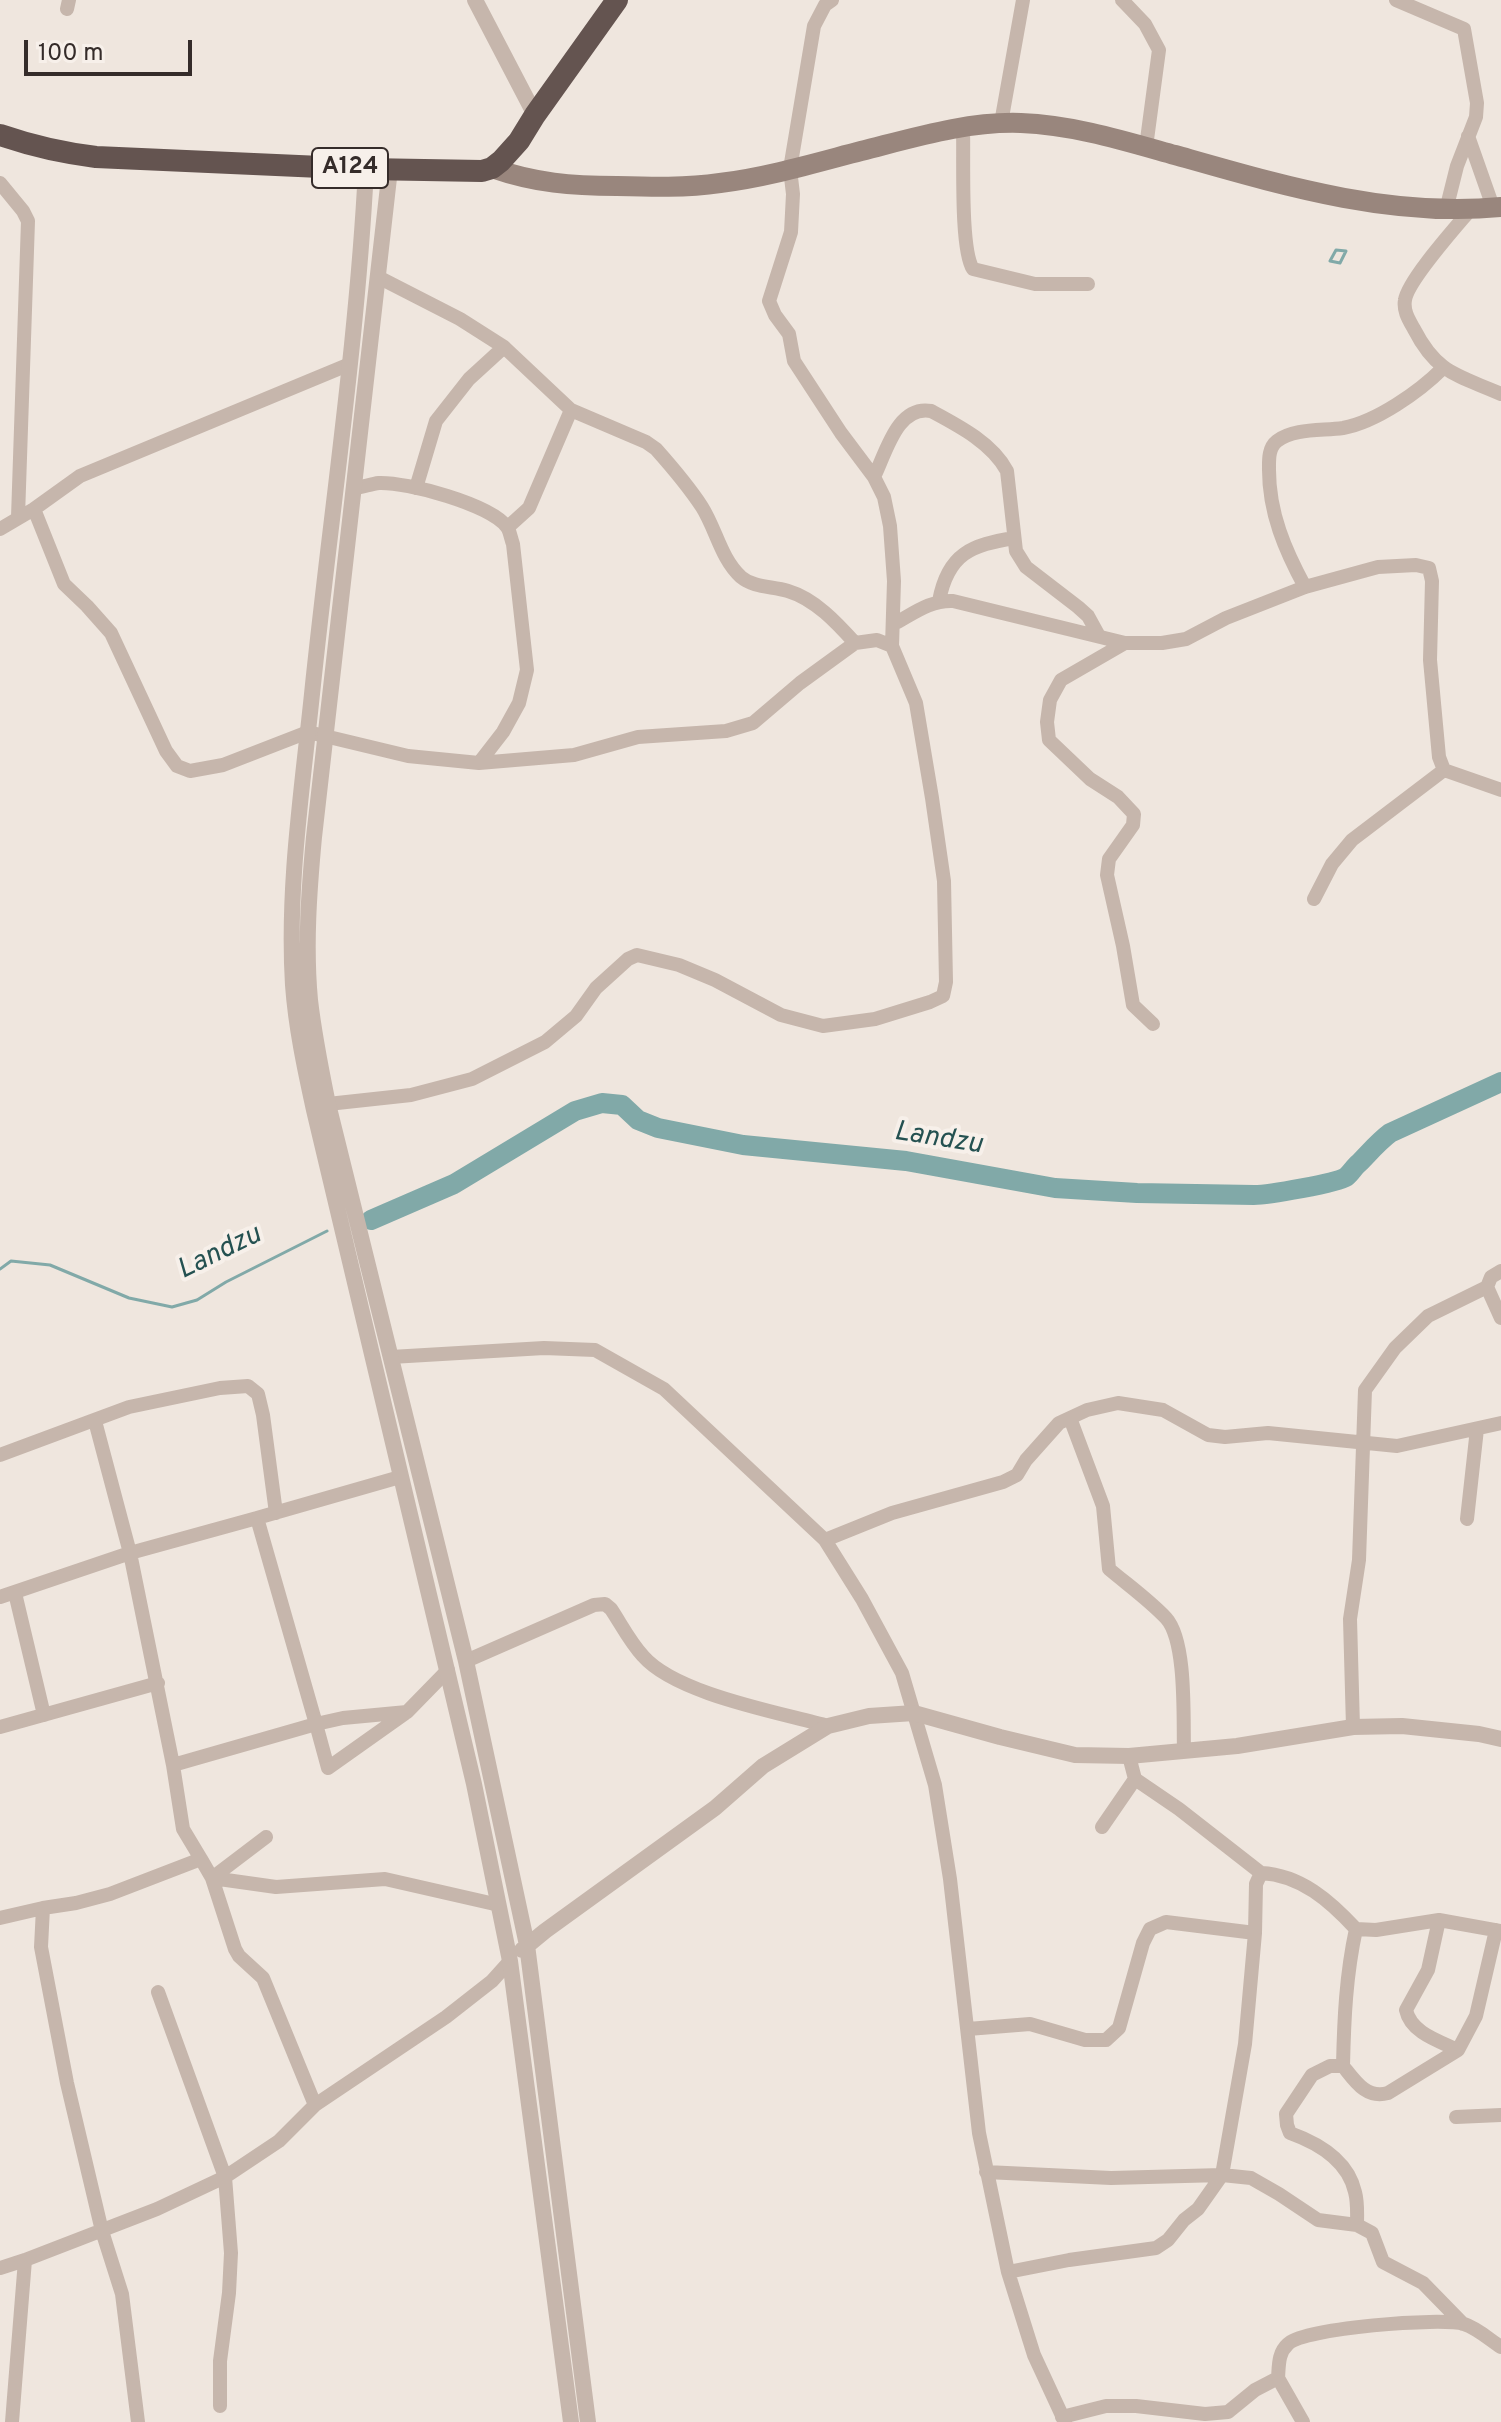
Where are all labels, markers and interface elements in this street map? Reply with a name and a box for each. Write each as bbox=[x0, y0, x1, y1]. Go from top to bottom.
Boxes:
scale bar bbox=[28, 24, 196, 74]
text: 100 m bbox=[38, 39, 104, 69]
road number: A124 bbox=[312, 148, 388, 188]
water label: Landzu bbox=[891, 1116, 985, 1164]
water label: Landzu bbox=[173, 1219, 267, 1289]

